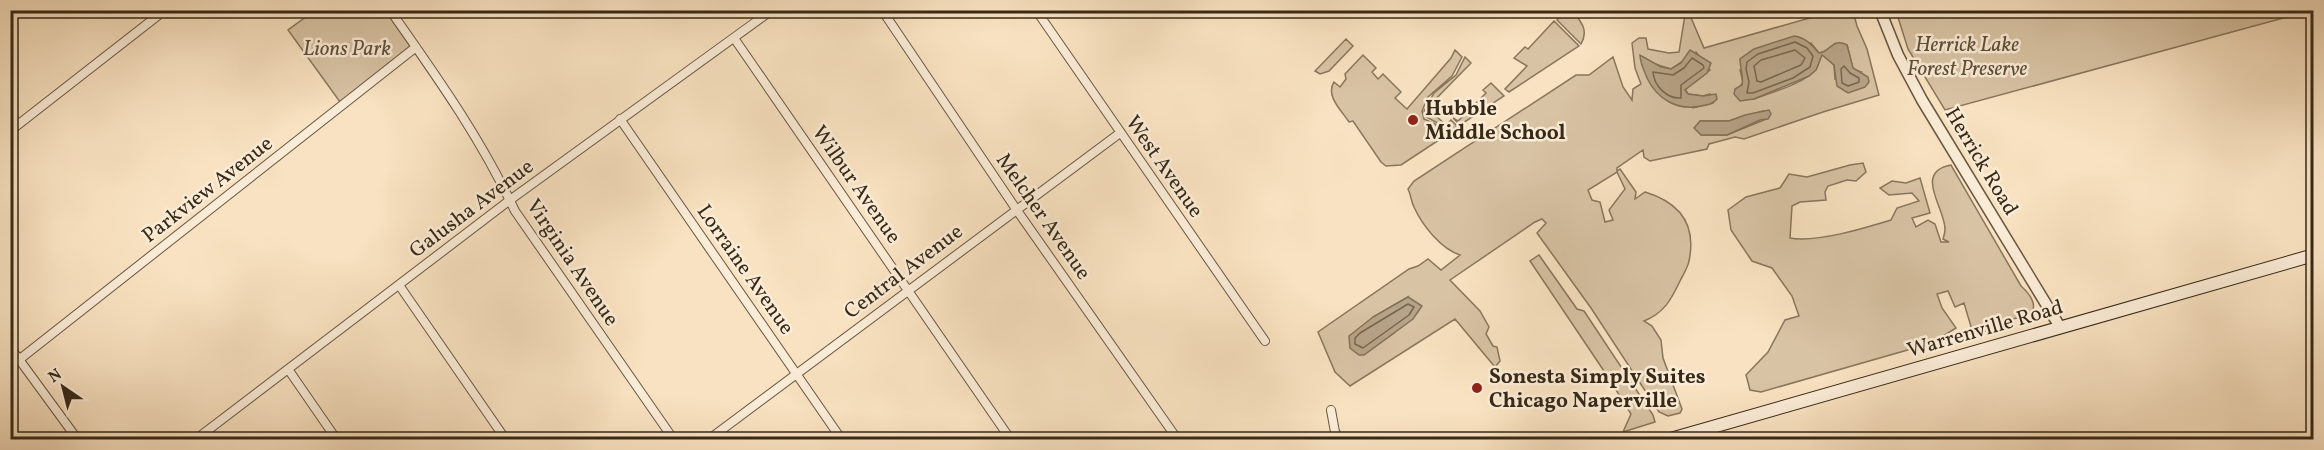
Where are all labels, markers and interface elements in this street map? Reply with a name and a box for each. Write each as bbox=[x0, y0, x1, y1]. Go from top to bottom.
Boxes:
park label: Herrick Lake Forest Preserve bbox=[1907, 31, 2028, 84]
park label: Lions Park bbox=[303, 35, 391, 64]
place label: Hubble Middle School bbox=[1425, 95, 1566, 148]
street label: Herrick Road bbox=[1937, 102, 2024, 221]
street label: West Avenue bbox=[1118, 110, 1210, 224]
marker: Hubble Middle School bbox=[1406, 113, 1420, 127]
street label: Wilbur Avenue bbox=[804, 120, 907, 250]
street label: Parkview Avenue bbox=[137, 130, 279, 250]
street label: Melcher Avenue bbox=[988, 148, 1097, 286]
street label: Galusha Avenue bbox=[404, 153, 540, 266]
street label: Virginia Avenue bbox=[518, 193, 625, 332]
street label: Lorraine Avenue bbox=[689, 199, 800, 341]
street label: Central Avenue bbox=[838, 218, 969, 327]
street label: Warrenville Road bbox=[1904, 293, 2067, 366]
north arrow bbox=[33, 357, 93, 417]
place label: Sonesta Simply Suites Chicago Naperville bbox=[1489, 363, 1705, 416]
text: N bbox=[44, 364, 67, 389]
marker: Sonesta Simply Suites Chicago Naperville bbox=[1470, 381, 1484, 395]

